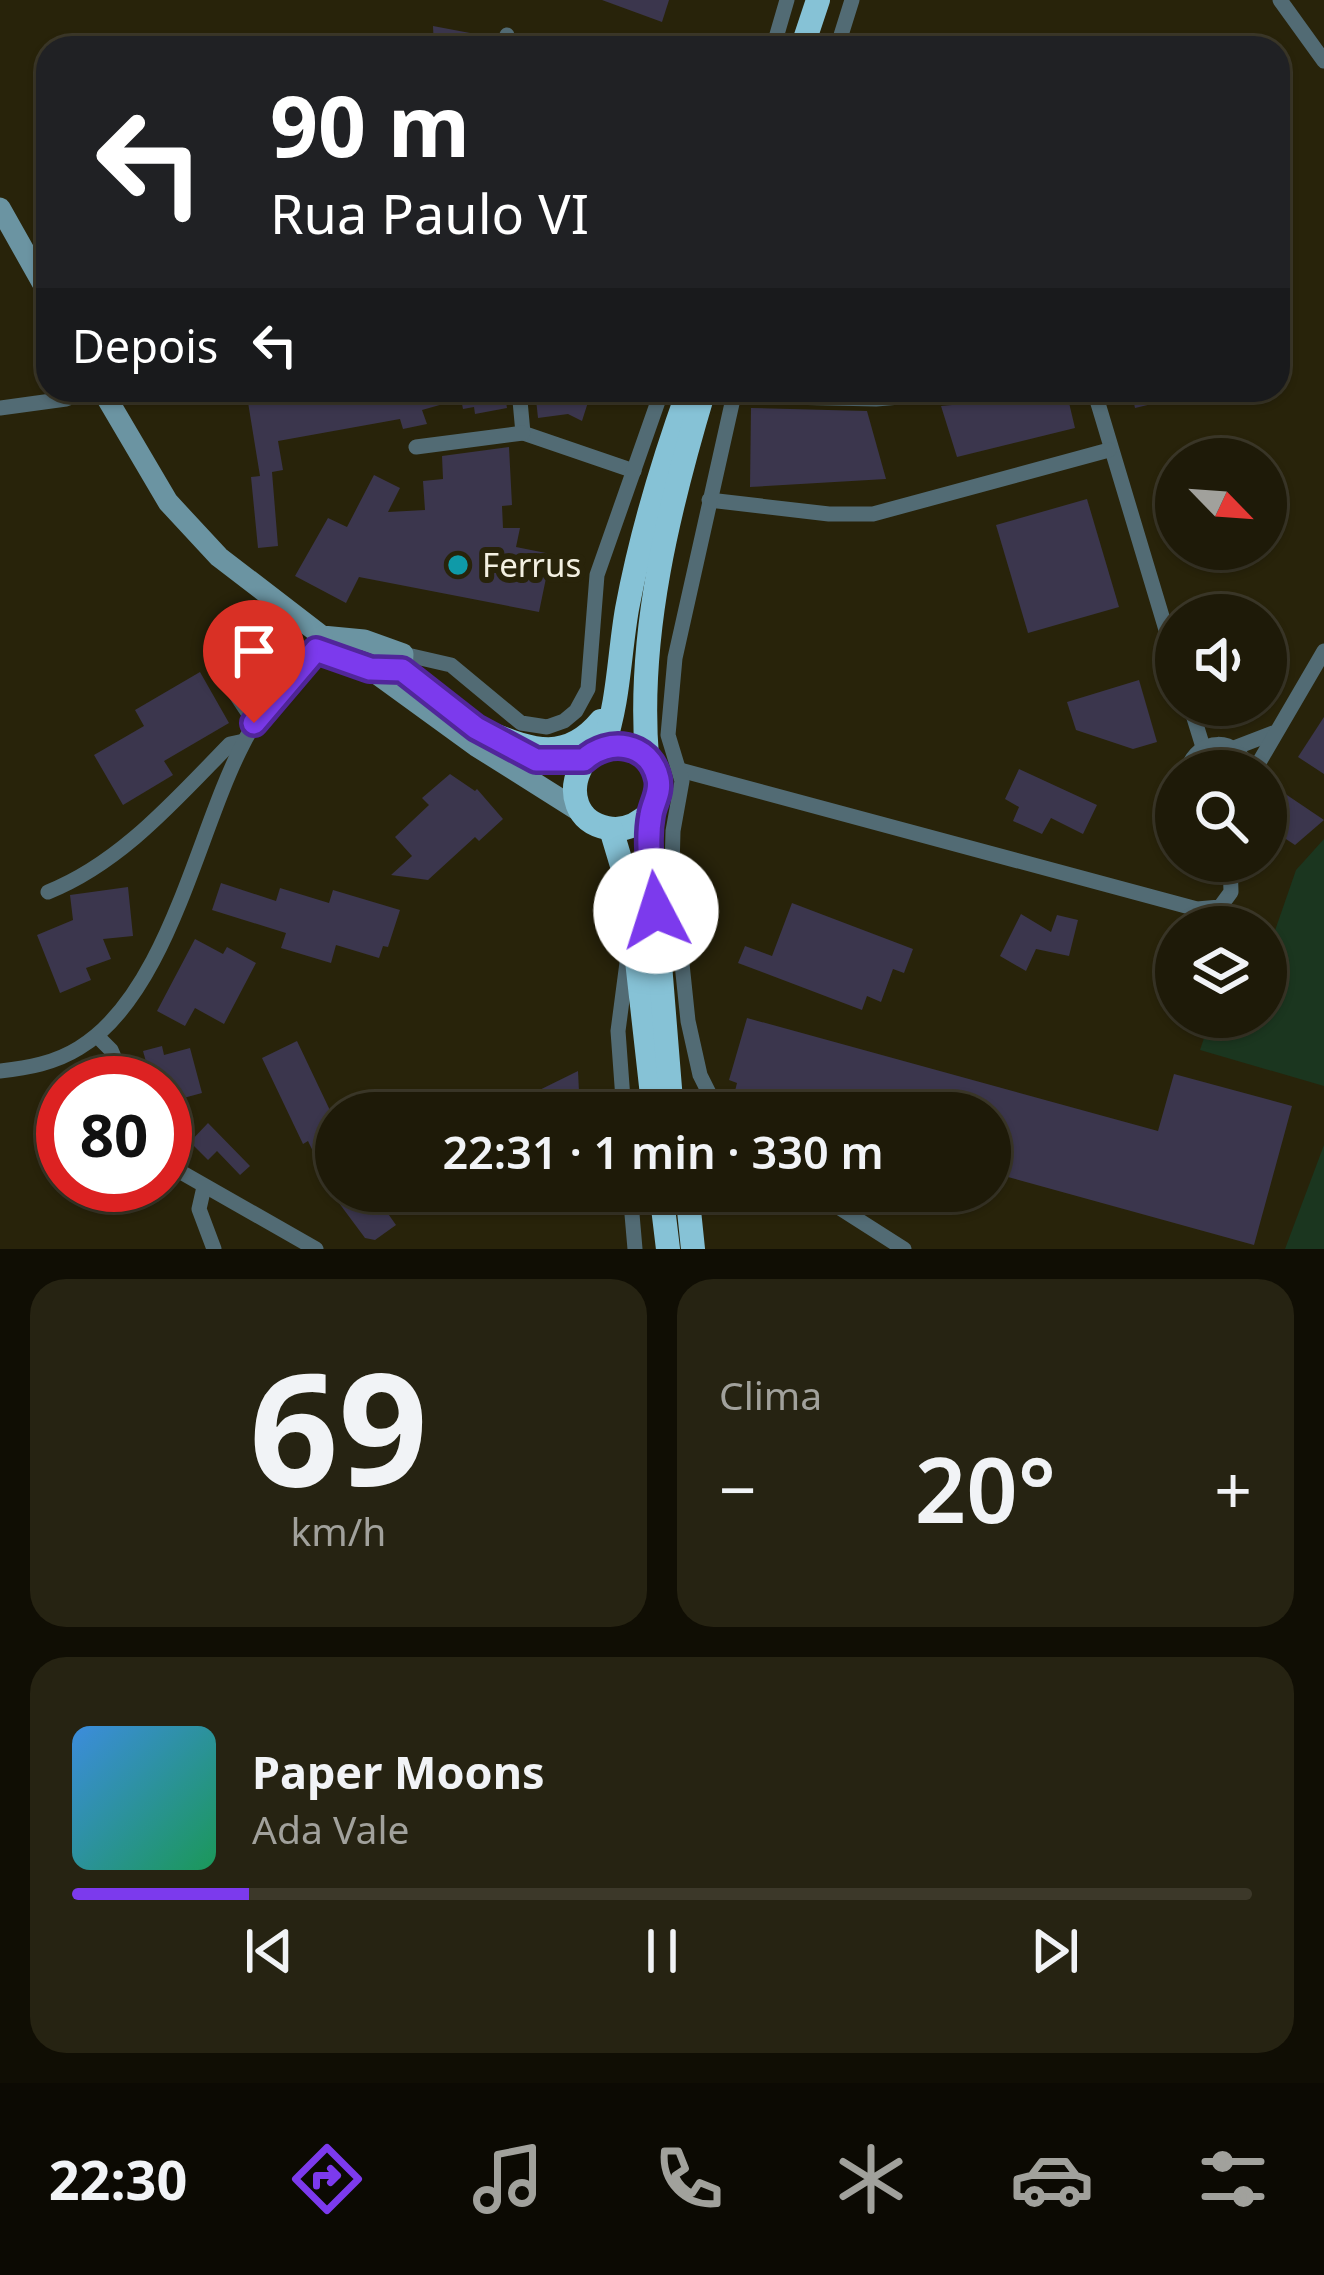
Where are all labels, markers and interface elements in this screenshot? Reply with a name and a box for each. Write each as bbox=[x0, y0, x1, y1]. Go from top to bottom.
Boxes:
text: 90 m bbox=[270, 67, 470, 182]
icon: left bbox=[72, 84, 228, 240]
text: Rua Paulo VI bbox=[270, 176, 589, 250]
icon: left bbox=[242, 312, 308, 378]
text: Depois bbox=[72, 315, 218, 376]
north arrow bbox=[1155, 438, 1287, 570]
map controls bbox=[1155, 438, 1287, 1038]
place label: Ferrus bbox=[482, 542, 581, 587]
marker: Ferrus bbox=[445, 552, 471, 578]
button: sound bbox=[1155, 594, 1287, 726]
pin bbox=[203, 600, 305, 723]
icon: arrive bbox=[221, 618, 287, 684]
button: search bbox=[1155, 750, 1287, 882]
position arrow bbox=[593, 848, 719, 974]
button: layers bbox=[1155, 906, 1287, 1038]
speed limit sign: 80 bbox=[36, 1056, 192, 1212]
text: 22:31 · 1 min · 330 m bbox=[442, 1121, 884, 1182]
text: 69 bbox=[249, 1319, 428, 1532]
text: Clima bbox=[719, 1368, 822, 1421]
text: 20° bbox=[915, 1427, 1056, 1549]
text: − bbox=[719, 1443, 757, 1533]
text: + bbox=[1214, 1443, 1252, 1533]
text: km/h bbox=[291, 1504, 386, 1557]
text: Paper Moons bbox=[252, 1741, 545, 1802]
text: Ada Vale bbox=[252, 1802, 409, 1855]
icon: previous bbox=[236, 1918, 302, 1984]
icon: pause bbox=[629, 1918, 695, 1984]
icon: next bbox=[1022, 1918, 1088, 1984]
icon: directions bbox=[285, 2137, 369, 2221]
icon: music bbox=[466, 2137, 550, 2221]
icon: phone bbox=[647, 2137, 731, 2221]
icon: climate bbox=[829, 2137, 913, 2221]
icon: car bbox=[1010, 2137, 1094, 2221]
icon: filters bbox=[1191, 2137, 1275, 2221]
text: 22:30 bbox=[49, 2142, 187, 2216]

